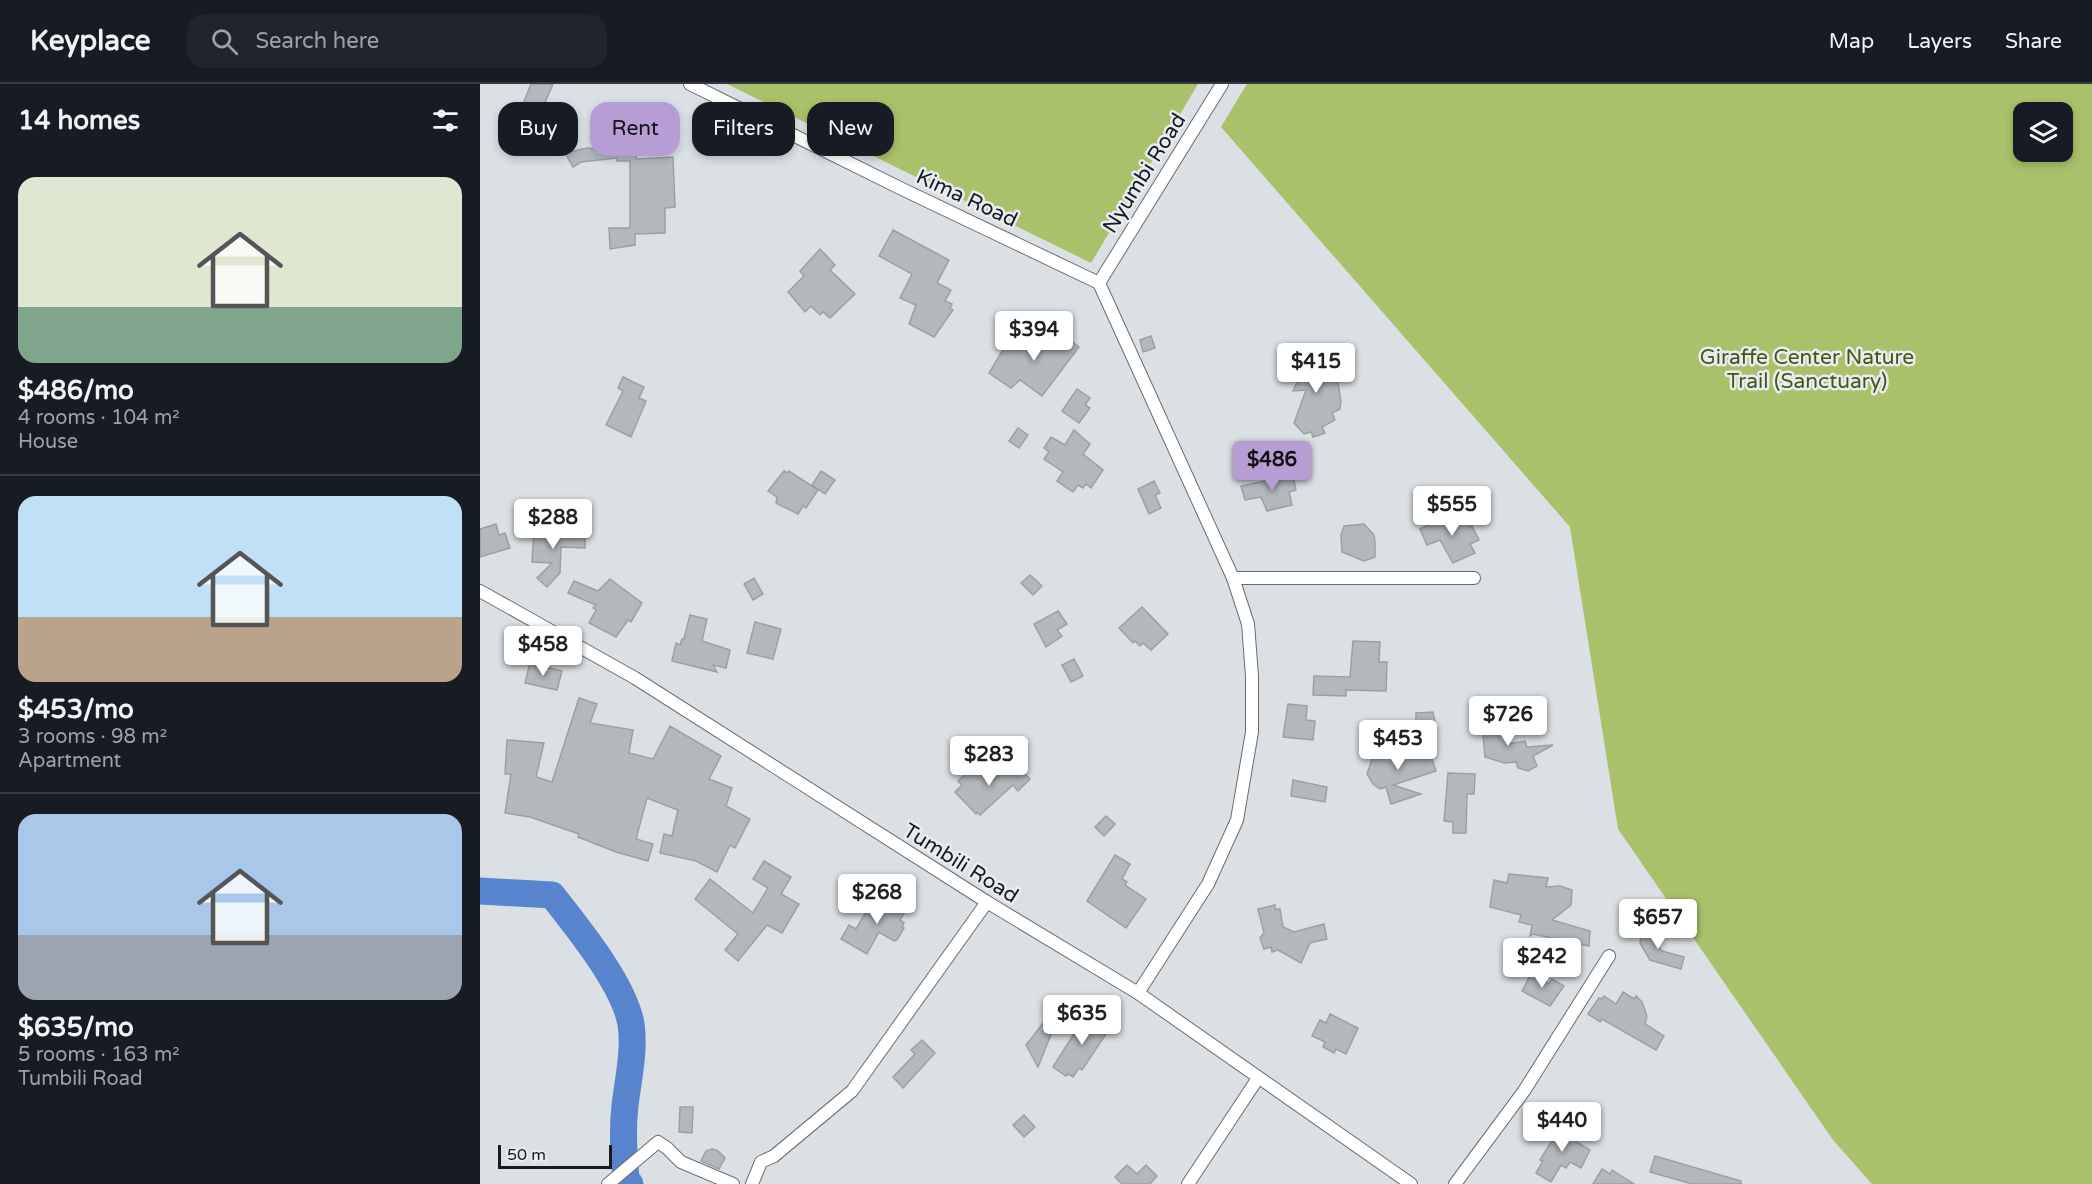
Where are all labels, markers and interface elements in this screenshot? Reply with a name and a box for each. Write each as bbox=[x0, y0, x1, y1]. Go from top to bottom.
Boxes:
search box bbox=[187, 14, 607, 68]
text: Keyplace bbox=[30, 24, 151, 58]
icon: search bbox=[208, 25, 241, 58]
text: Search here bbox=[256, 28, 379, 54]
text: Map bbox=[1829, 29, 1874, 54]
text: Layers bbox=[1907, 29, 1972, 54]
text: Share bbox=[2005, 29, 2062, 54]
chip: Buy bbox=[498, 102, 578, 156]
chip: Rent bbox=[590, 102, 680, 156]
chip: Filters bbox=[692, 102, 795, 156]
chip: New bbox=[807, 102, 894, 156]
map controls bbox=[2013, 102, 2073, 162]
button: layers bbox=[2013, 102, 2073, 162]
icon: filters bbox=[429, 104, 462, 137]
text: 14 homes bbox=[18, 105, 140, 136]
street label: Nyumbi Road bbox=[1098, 109, 1191, 238]
street label: Kima Road bbox=[912, 164, 1021, 233]
icon: home bbox=[186, 216, 294, 324]
pin: $394 bbox=[998, 311, 1070, 362]
text: $394 bbox=[1009, 318, 1059, 342]
pin: $415 bbox=[1280, 343, 1352, 394]
park label: Giraffe Center Nature Trail (Sanctuary) bbox=[1700, 345, 1914, 394]
text: $415 bbox=[1291, 350, 1341, 374]
text: $486/mo bbox=[18, 375, 134, 406]
text: 4 rooms · 104 m² bbox=[18, 406, 180, 430]
text: House bbox=[18, 430, 78, 454]
pin: $486 bbox=[1236, 441, 1308, 492]
text: $486 bbox=[1247, 448, 1297, 472]
pin: $555 bbox=[1416, 486, 1488, 537]
text: $555 bbox=[1427, 493, 1477, 517]
pin: $288 bbox=[517, 499, 589, 550]
text: $288 bbox=[528, 506, 578, 530]
icon: home bbox=[186, 535, 294, 643]
pin: $458 bbox=[507, 626, 579, 677]
text: $458 bbox=[518, 633, 568, 657]
text: $453/mo bbox=[18, 694, 134, 725]
pin: $726 bbox=[1472, 696, 1544, 747]
text: $726 bbox=[1483, 703, 1533, 727]
pin: $453 bbox=[1362, 720, 1434, 771]
text: 3 rooms · 98 m² bbox=[18, 725, 167, 749]
text: $453 bbox=[1373, 727, 1423, 751]
pin: $283 bbox=[953, 736, 1025, 787]
text: $283 bbox=[964, 743, 1014, 767]
text: Apartment bbox=[18, 749, 121, 773]
street label: Tumbili Road bbox=[899, 818, 1023, 909]
icon: home bbox=[186, 853, 294, 961]
pin: $268 bbox=[841, 874, 913, 925]
text: $268 bbox=[852, 881, 902, 905]
pin: $657 bbox=[1622, 899, 1694, 950]
text: $657 bbox=[1633, 906, 1683, 930]
pin: $242 bbox=[1506, 938, 1578, 989]
text: $242 bbox=[1517, 945, 1567, 969]
pin: $635 bbox=[1046, 995, 1118, 1046]
text: $635 bbox=[1057, 1002, 1107, 1026]
text: $635/mo bbox=[18, 1012, 134, 1043]
text: 5 rooms · 163 m² bbox=[18, 1043, 180, 1067]
text: Tumbili Road bbox=[18, 1067, 143, 1091]
pin: $440 bbox=[1526, 1102, 1598, 1153]
text: $440 bbox=[1537, 1109, 1587, 1133]
scale bar bbox=[498, 1142, 612, 1170]
text: 50 m bbox=[507, 1145, 546, 1165]

